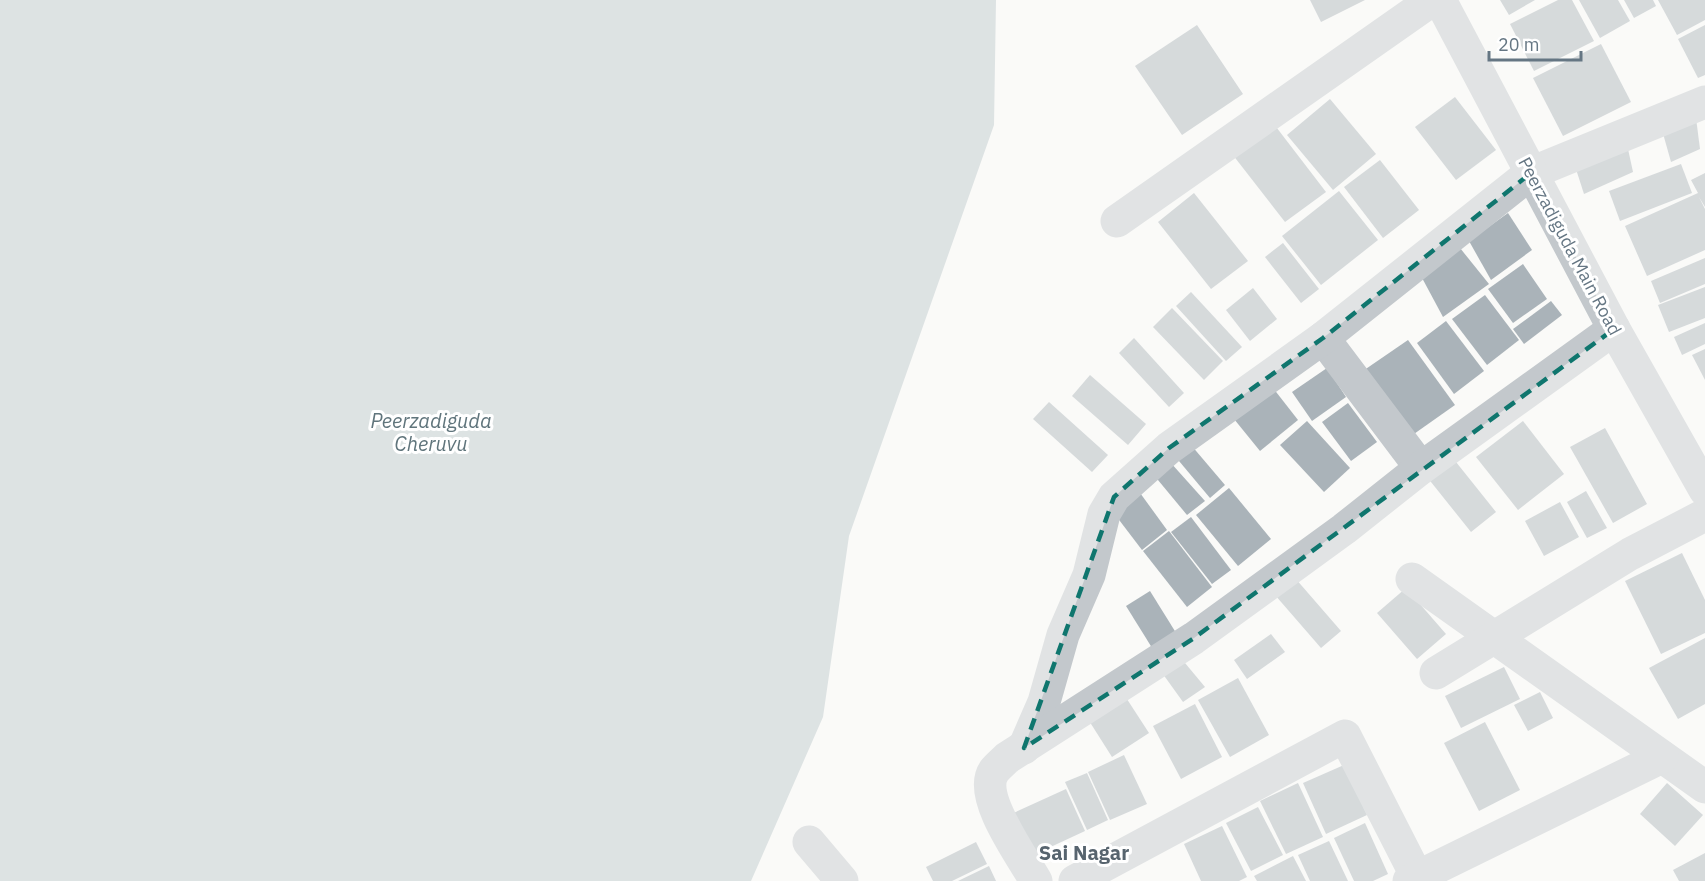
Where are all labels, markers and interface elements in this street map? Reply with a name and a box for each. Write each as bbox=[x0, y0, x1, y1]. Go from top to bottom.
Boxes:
scale bar bbox=[1489, 24, 1580, 62]
text: 20 m bbox=[1498, 33, 1540, 56]
street label: Peerzadiguda Main Road bbox=[1513, 153, 1627, 339]
water label: Peerzadiguda Cheruvu bbox=[370, 407, 492, 457]
district label: Sai Nagar bbox=[1039, 839, 1129, 866]

